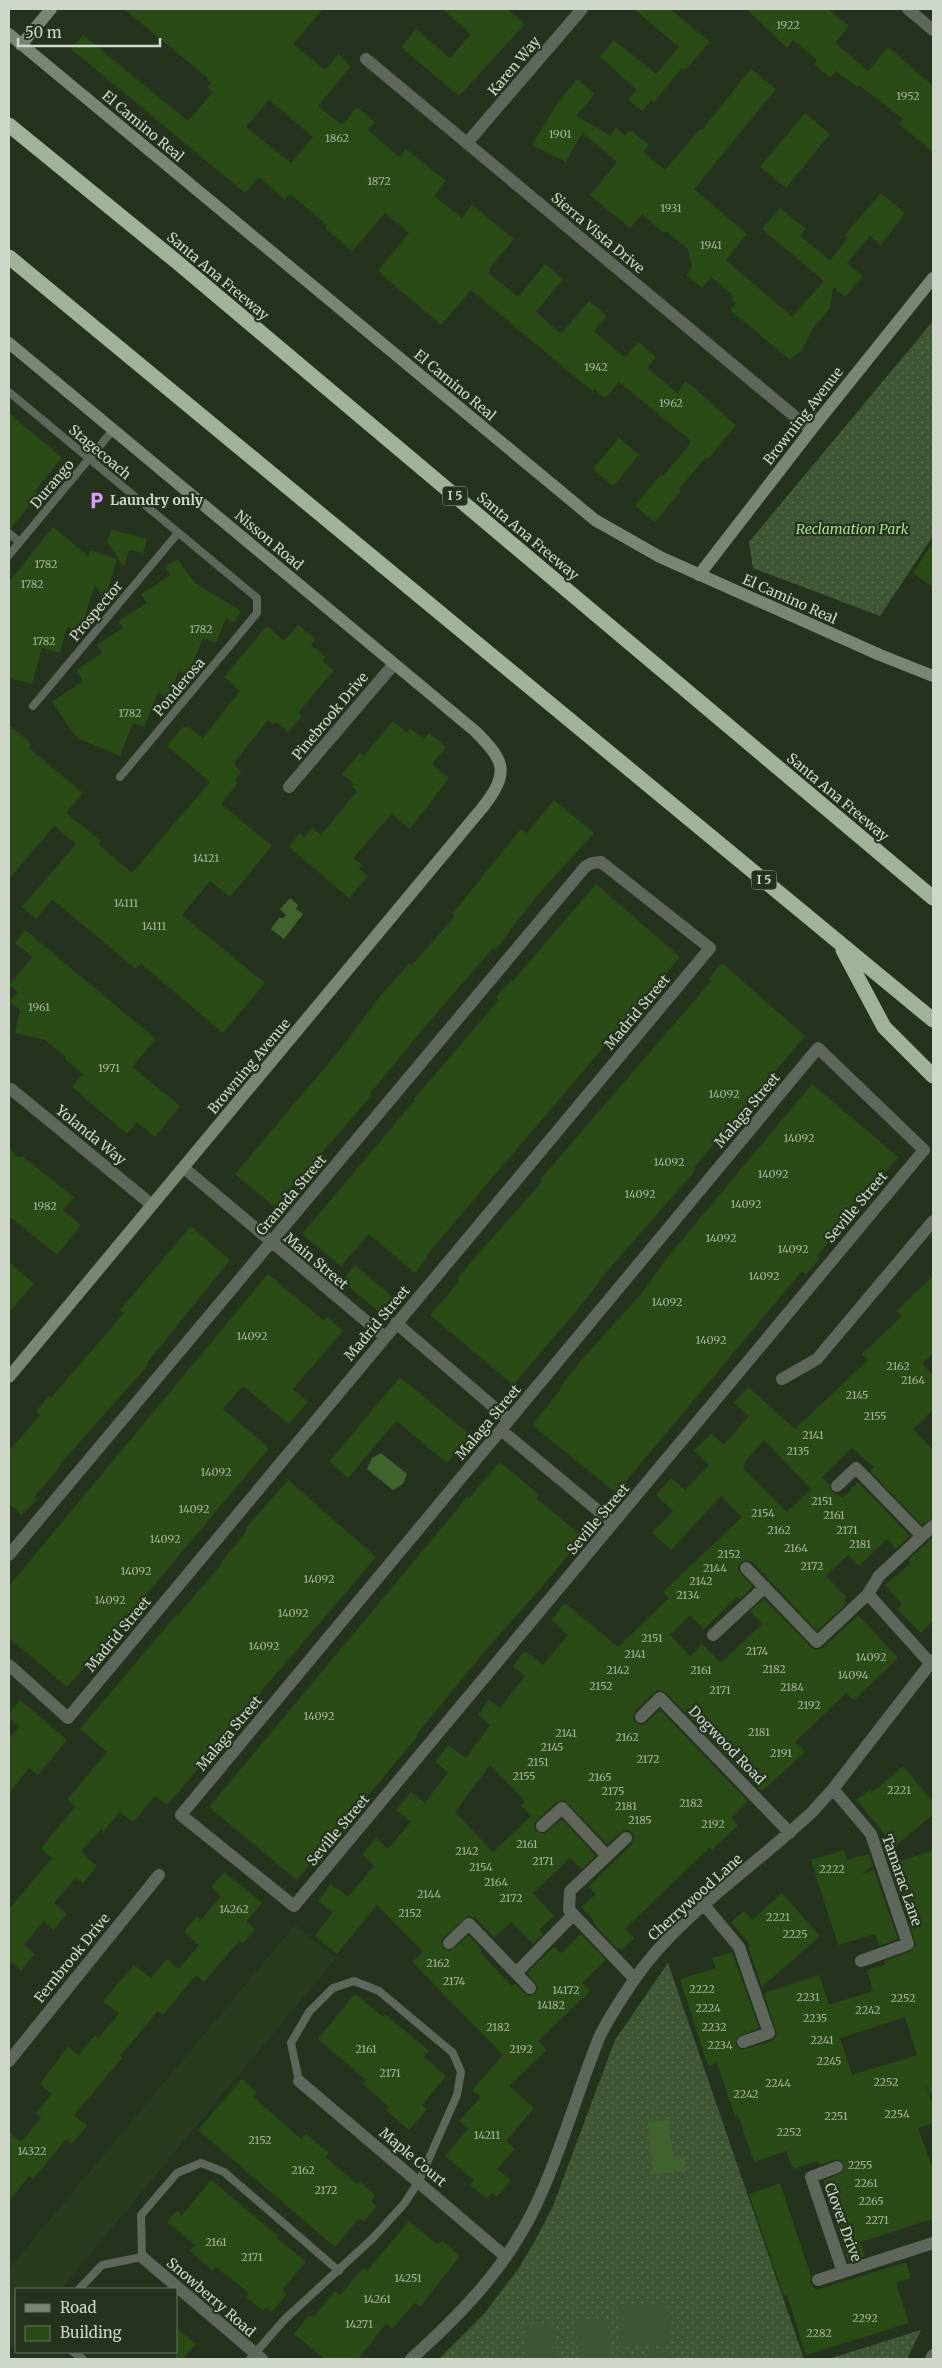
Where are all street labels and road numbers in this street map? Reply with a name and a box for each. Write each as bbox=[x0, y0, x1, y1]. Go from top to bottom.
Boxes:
street label: Karen Way bbox=[484, 32, 545, 99]
street label: El Camino Real bbox=[98, 86, 188, 166]
street label: Sierra Vista Drive bbox=[548, 189, 648, 277]
street label: Santa Ana Freeway bbox=[163, 228, 273, 325]
street label: El Camino Real bbox=[410, 345, 500, 425]
street label: Browning Avenue bbox=[759, 363, 847, 469]
street label: Stagecoach bbox=[65, 421, 135, 483]
street label: Durango bbox=[26, 456, 78, 512]
road number: I 5 bbox=[442, 486, 468, 506]
street label: Santa Ana Freeway bbox=[473, 488, 583, 585]
street label: Nisson Road bbox=[231, 506, 307, 574]
street label: El Camino Real bbox=[740, 570, 841, 628]
street label: Prospector bbox=[66, 577, 126, 645]
street label: Ponderosa bbox=[149, 654, 209, 720]
street label: Pinebrook Drive bbox=[288, 668, 372, 764]
street label: Santa Ana Freeway bbox=[783, 749, 893, 846]
road number: I 5 bbox=[752, 870, 776, 890]
street label: Madrid Street bbox=[600, 970, 674, 1053]
street label: Browning Avenue bbox=[204, 1015, 294, 1117]
street label: Malaga Street bbox=[710, 1068, 784, 1151]
street label: Yolanda Way bbox=[51, 1101, 130, 1169]
street label: Granada Street bbox=[252, 1151, 330, 1239]
street label: Seville Street bbox=[821, 1167, 891, 1246]
street label: Main Street bbox=[280, 1229, 352, 1293]
street label: Madrid Street bbox=[340, 1281, 414, 1364]
street label: Malaga Street bbox=[451, 1380, 525, 1463]
street label: Seville Street bbox=[563, 1479, 633, 1558]
street label: Madrid Street bbox=[81, 1592, 155, 1675]
street label: Malaga Street bbox=[192, 1691, 266, 1774]
street label: Dogwood Road bbox=[685, 1702, 769, 1789]
street label: Seville Street bbox=[303, 1790, 373, 1869]
street label: Tamarac Lane bbox=[878, 1832, 926, 1928]
street label: Cherrywood Lane bbox=[644, 1850, 746, 1944]
street label: Fernbrook Drive bbox=[30, 1910, 114, 2006]
street label: Maple Court bbox=[376, 2124, 451, 2191]
street label: Clover Drive bbox=[820, 2180, 866, 2264]
street label: Snowberry Road bbox=[163, 2254, 259, 2341]

